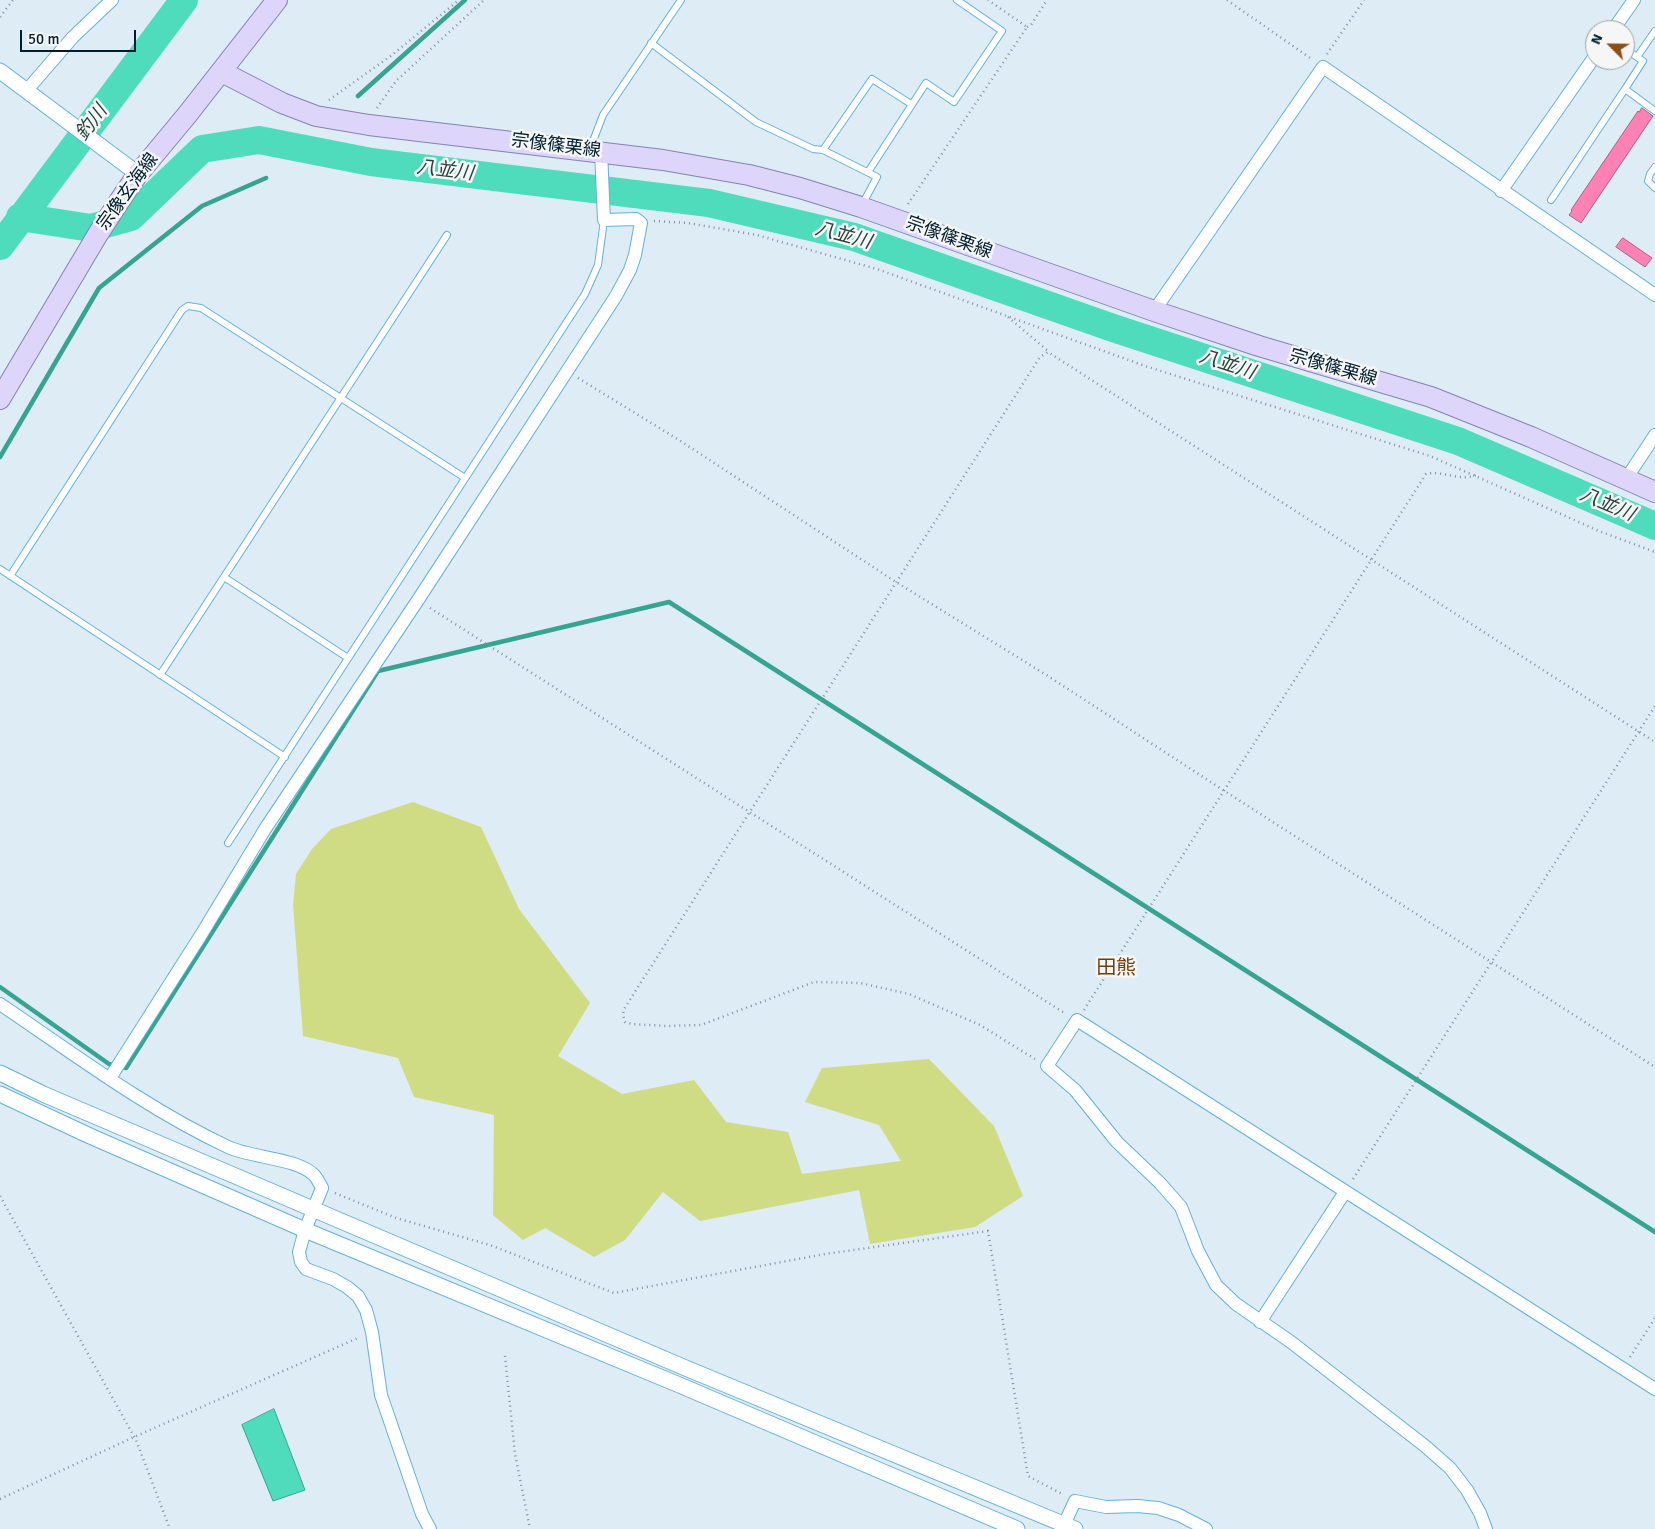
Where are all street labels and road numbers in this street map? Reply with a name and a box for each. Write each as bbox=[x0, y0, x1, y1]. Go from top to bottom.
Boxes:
street label: 宗像篠栗線 bbox=[510, 130, 602, 162]
street label: 宗像玄海線 bbox=[93, 149, 163, 235]
street label: 宗像篠栗線 bbox=[903, 212, 995, 264]
street label: 宗像篠栗線 bbox=[1287, 345, 1379, 391]

